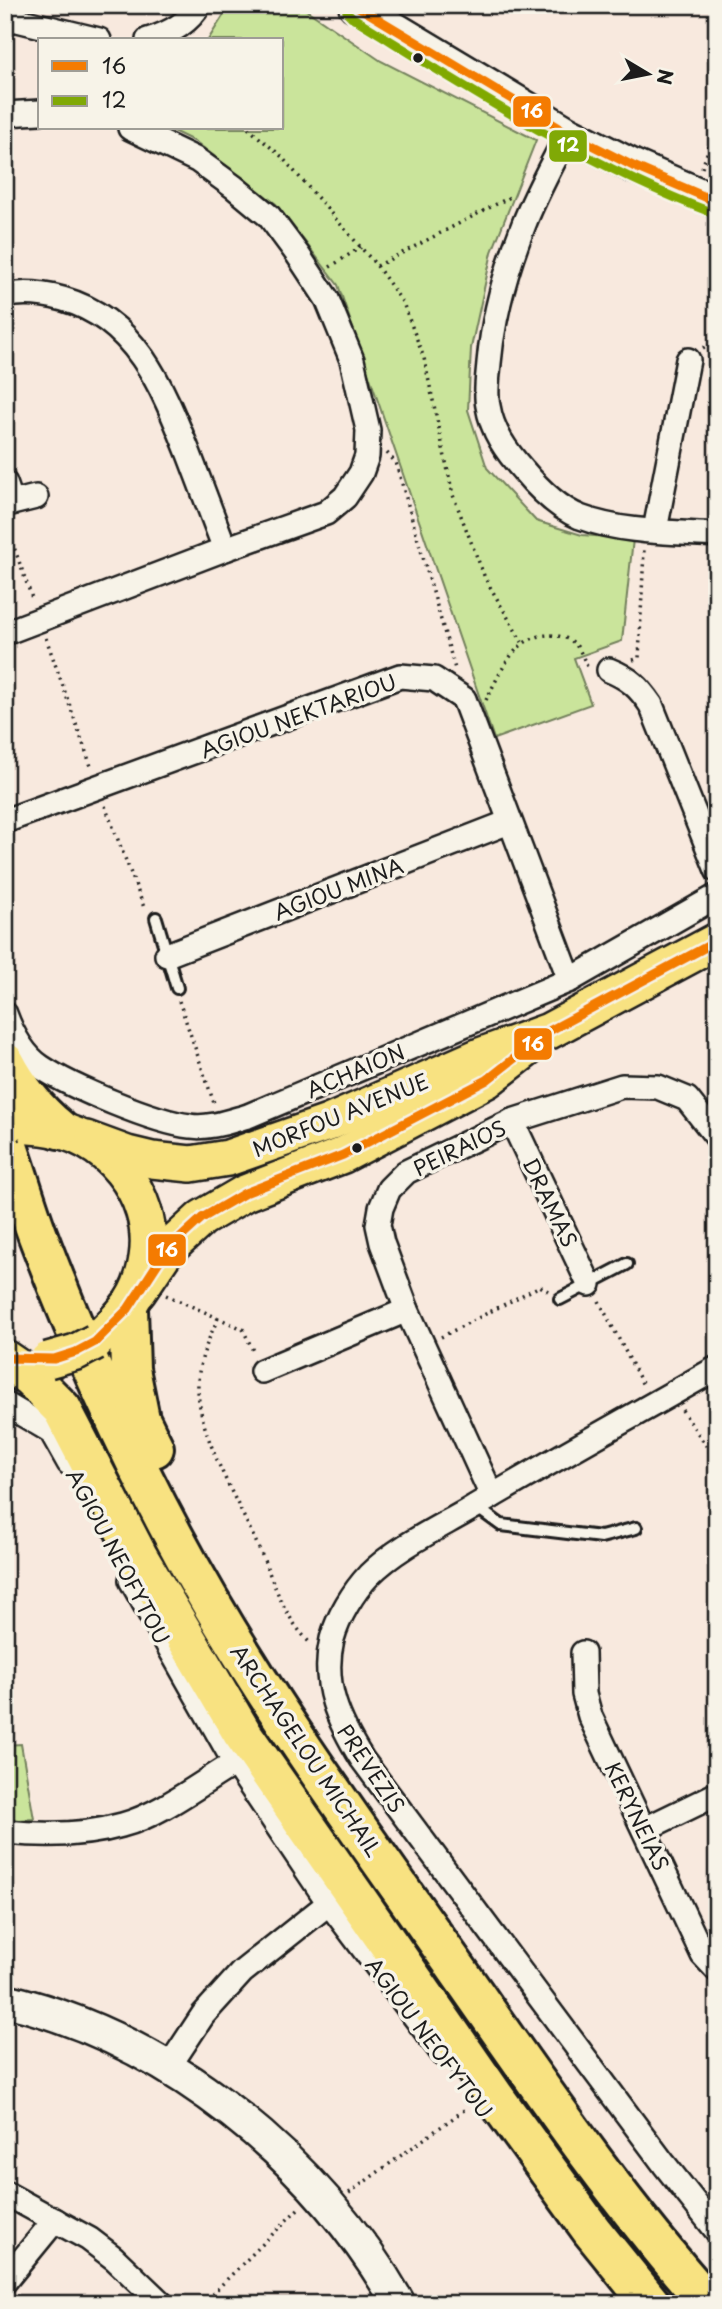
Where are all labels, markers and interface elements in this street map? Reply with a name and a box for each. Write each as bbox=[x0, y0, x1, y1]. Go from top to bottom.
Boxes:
legend bbox=[38, 38, 284, 130]
north arrow bbox=[614, 38, 684, 108]
text: 16 bbox=[102, 49, 126, 81]
unlabelled marker bbox=[411, 51, 425, 65]
text: N bbox=[651, 67, 681, 87]
text: 12 bbox=[102, 83, 126, 115]
line badge: 16 bbox=[512, 95, 552, 128]
text: 16 bbox=[521, 96, 543, 124]
line badge: 12 bbox=[548, 129, 588, 163]
text: 12 bbox=[557, 130, 579, 158]
street label: AGIOU NEKTARIOU bbox=[195, 665, 401, 765]
street label: AGIOU MINA bbox=[268, 849, 408, 927]
line badge: 16 bbox=[513, 1027, 553, 1061]
text: 16 bbox=[522, 1029, 544, 1057]
street label: ACHAION bbox=[301, 1035, 409, 1105]
street label: MORFOU AVENUE bbox=[247, 1064, 433, 1164]
street label: PEIRAIOS bbox=[407, 1111, 511, 1183]
unlabelled marker bbox=[350, 1141, 364, 1155]
street label: DRAMAS bbox=[516, 1152, 586, 1252]
line badge: 16 bbox=[147, 1233, 187, 1267]
text: 16 bbox=[156, 1235, 178, 1263]
street label: AGIOU NEOFYTOU bbox=[59, 1463, 179, 1649]
street label: ARCHAGELOU MICHAIL bbox=[224, 1637, 390, 1863]
street label: PREVEZIS bbox=[330, 1717, 414, 1819]
street label: KERYNEIAS bbox=[598, 1756, 678, 1876]
street label: AGIOU NEOFYTOU bbox=[359, 1950, 501, 2124]

